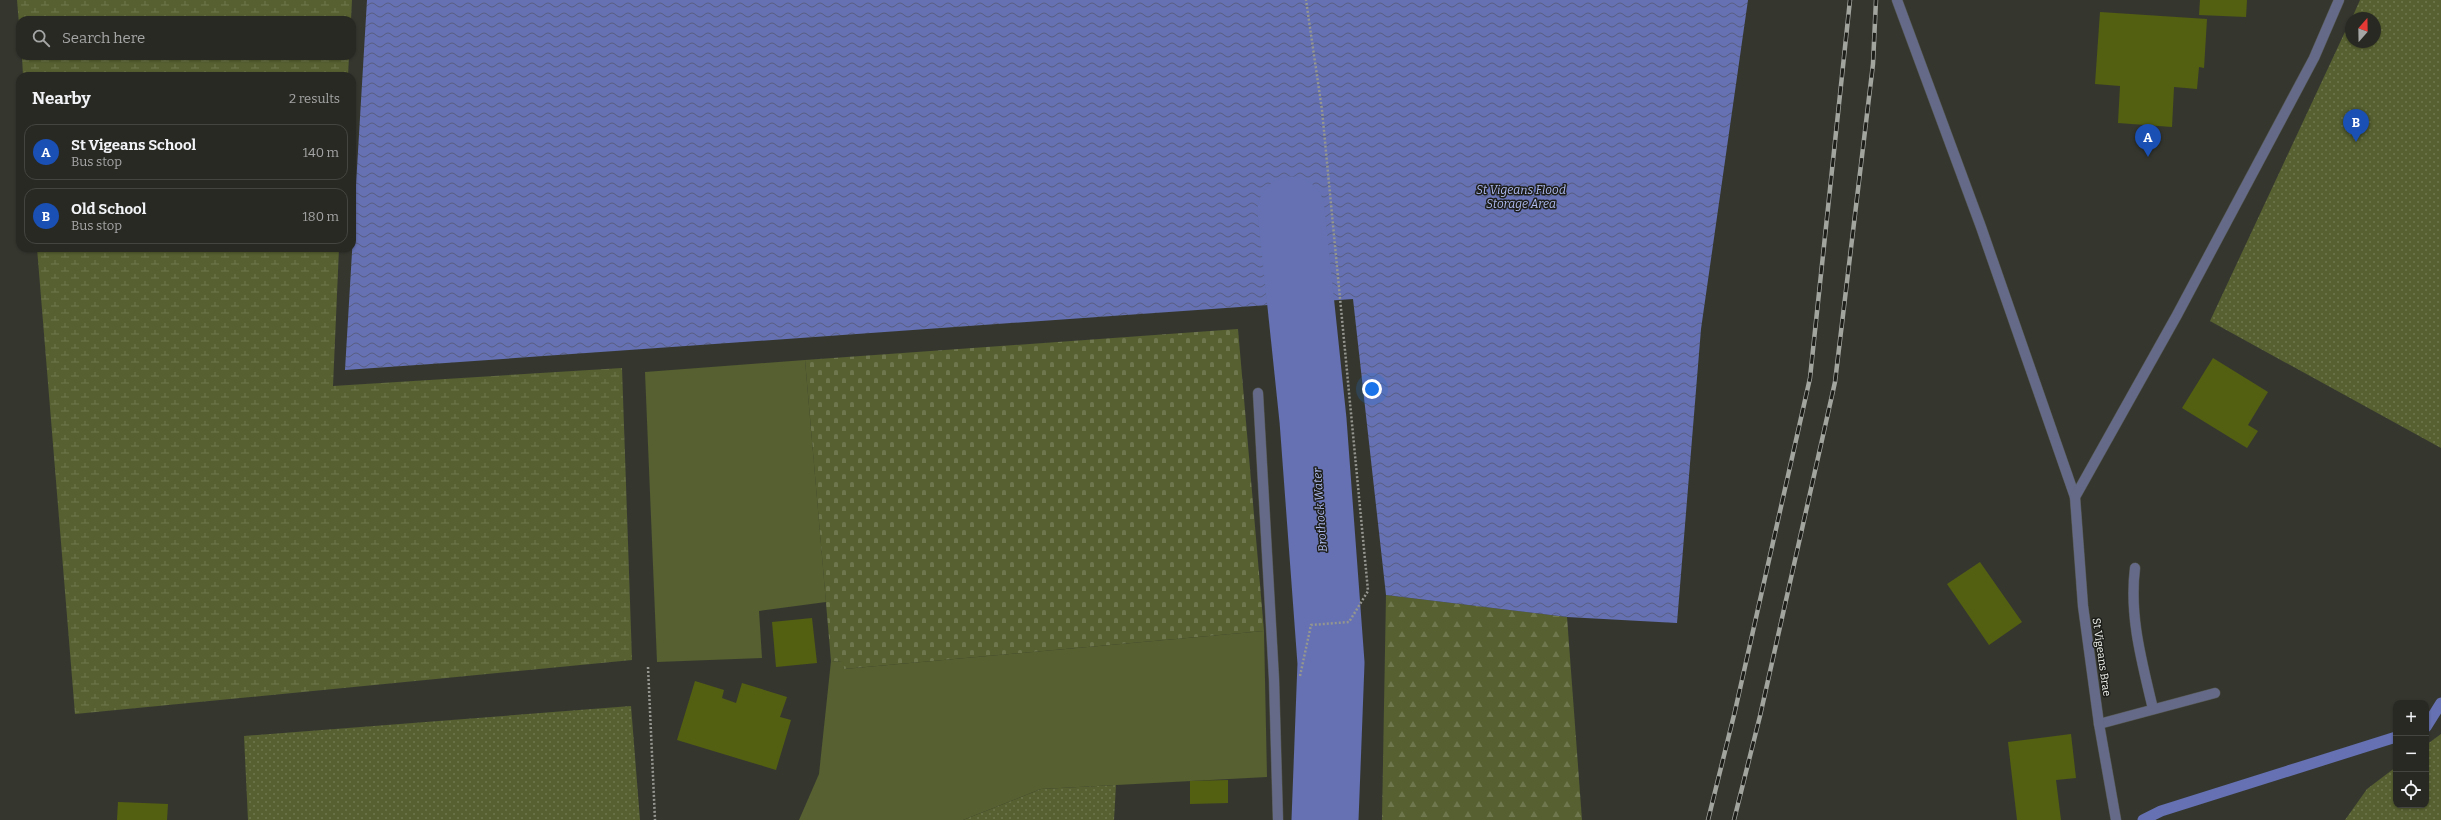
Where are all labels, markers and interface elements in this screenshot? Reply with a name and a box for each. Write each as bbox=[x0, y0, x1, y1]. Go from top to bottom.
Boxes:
north arrow bbox=[2345, 12, 2381, 48]
search box bbox=[16, 16, 356, 60]
icon: search bbox=[30, 27, 52, 49]
text: Search here bbox=[62, 29, 145, 47]
text: Nearby bbox=[32, 88, 91, 109]
text: 2 results bbox=[289, 91, 340, 106]
pin: B bbox=[2343, 109, 2369, 142]
pin: A bbox=[2135, 124, 2161, 157]
text: St Vigeans School bbox=[71, 136, 196, 154]
text: A bbox=[41, 145, 51, 160]
text: 140 m bbox=[303, 145, 339, 160]
text: Bus stop bbox=[71, 154, 122, 169]
water label: St Vigeans Flood Storage Area bbox=[1476, 183, 1566, 211]
text: Old School bbox=[71, 200, 146, 218]
text: B bbox=[42, 209, 50, 224]
text: 180 m bbox=[303, 209, 339, 224]
text: Bus stop bbox=[71, 218, 122, 233]
your location bbox=[1362, 379, 1382, 399]
water label: Brothock Water bbox=[1310, 466, 1330, 552]
street label: St Vigeans Brae bbox=[2090, 617, 2113, 697]
map controls bbox=[2393, 700, 2429, 808]
button: + bbox=[2393, 700, 2429, 736]
button: − bbox=[2393, 736, 2429, 772]
button: locate bbox=[2393, 772, 2429, 808]

